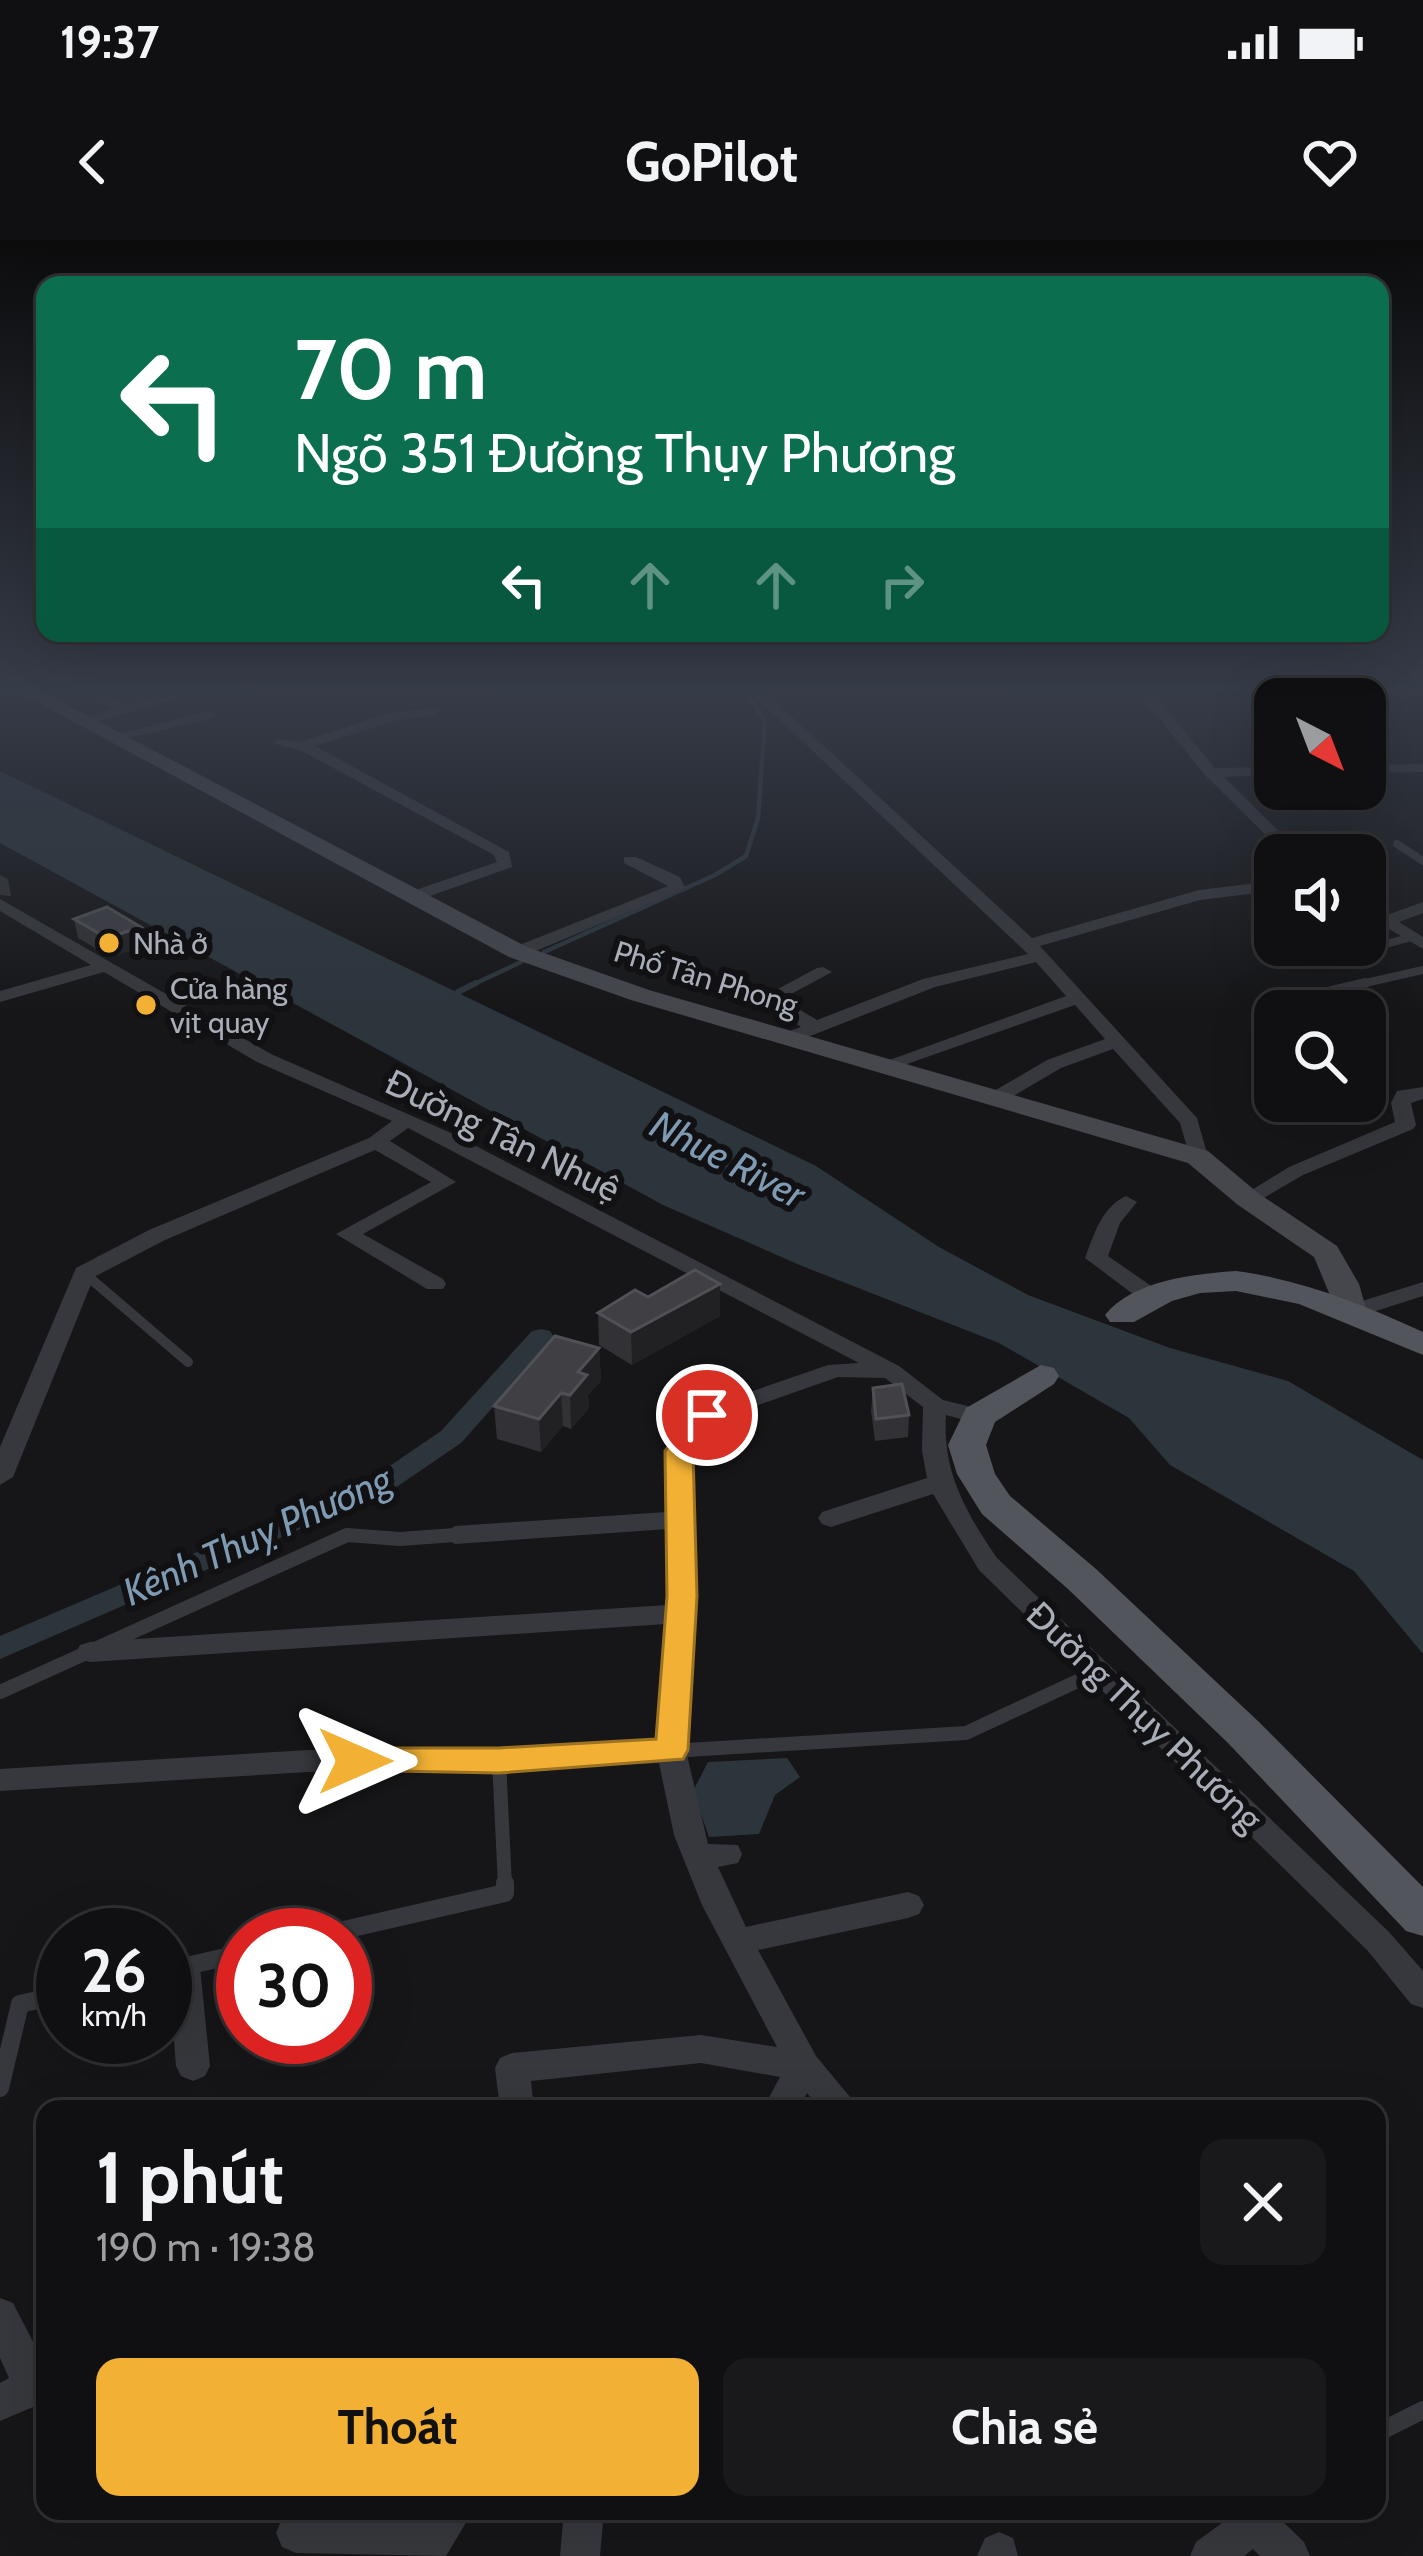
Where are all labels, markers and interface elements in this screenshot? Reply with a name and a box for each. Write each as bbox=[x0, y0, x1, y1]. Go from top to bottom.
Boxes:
text: 19:37 bbox=[60, 15, 159, 69]
icon: back bbox=[60, 129, 126, 195]
text: GoPilot bbox=[625, 129, 798, 195]
icon: heart bbox=[1297, 129, 1363, 195]
text: 70 m bbox=[294, 318, 487, 420]
icon: left bbox=[96, 324, 252, 480]
text: Ngõ 351 Đường Thụy Phương bbox=[294, 420, 955, 486]
icon: left bbox=[491, 552, 557, 618]
icon: ahead bbox=[617, 552, 683, 618]
icon: ahead bbox=[743, 552, 809, 618]
icon: right bbox=[869, 552, 935, 618]
north arrow bbox=[1254, 678, 1386, 810]
map controls bbox=[1254, 678, 1386, 1122]
button: sound bbox=[1254, 834, 1386, 966]
place label: Nhà ở bbox=[133, 925, 208, 962]
marker: Nhà ở bbox=[96, 930, 122, 956]
street label: Phố Tân Phong bbox=[610, 933, 803, 1024]
place label: Cửa hàng vịt quay bbox=[170, 970, 288, 1041]
button: search bbox=[1254, 990, 1386, 1122]
marker: Cửa hàng vịt quay bbox=[133, 992, 159, 1018]
street label: Đường Tân Nhuệ bbox=[379, 1059, 627, 1211]
water label: Nhue River bbox=[643, 1100, 815, 1219]
pin bbox=[656, 1364, 758, 1466]
icon: arrive bbox=[674, 1382, 740, 1448]
water label: Kênh Thuỵ Phương bbox=[115, 1454, 400, 1616]
street label: Đường Thụy Phương bbox=[1018, 1592, 1273, 1841]
position arrow bbox=[292, 1698, 418, 1824]
speed limit sign: 30 bbox=[216, 1908, 372, 2064]
text: 26 bbox=[81, 1934, 147, 2007]
text: km/h bbox=[81, 1997, 147, 2034]
text: 1 phút bbox=[96, 2134, 284, 2221]
button: close bbox=[1200, 2139, 1326, 2265]
text: 190 m · 19:38 bbox=[96, 2223, 316, 2271]
button: Thoát bbox=[96, 2358, 699, 2496]
button: Chia sẻ bbox=[723, 2358, 1326, 2496]

